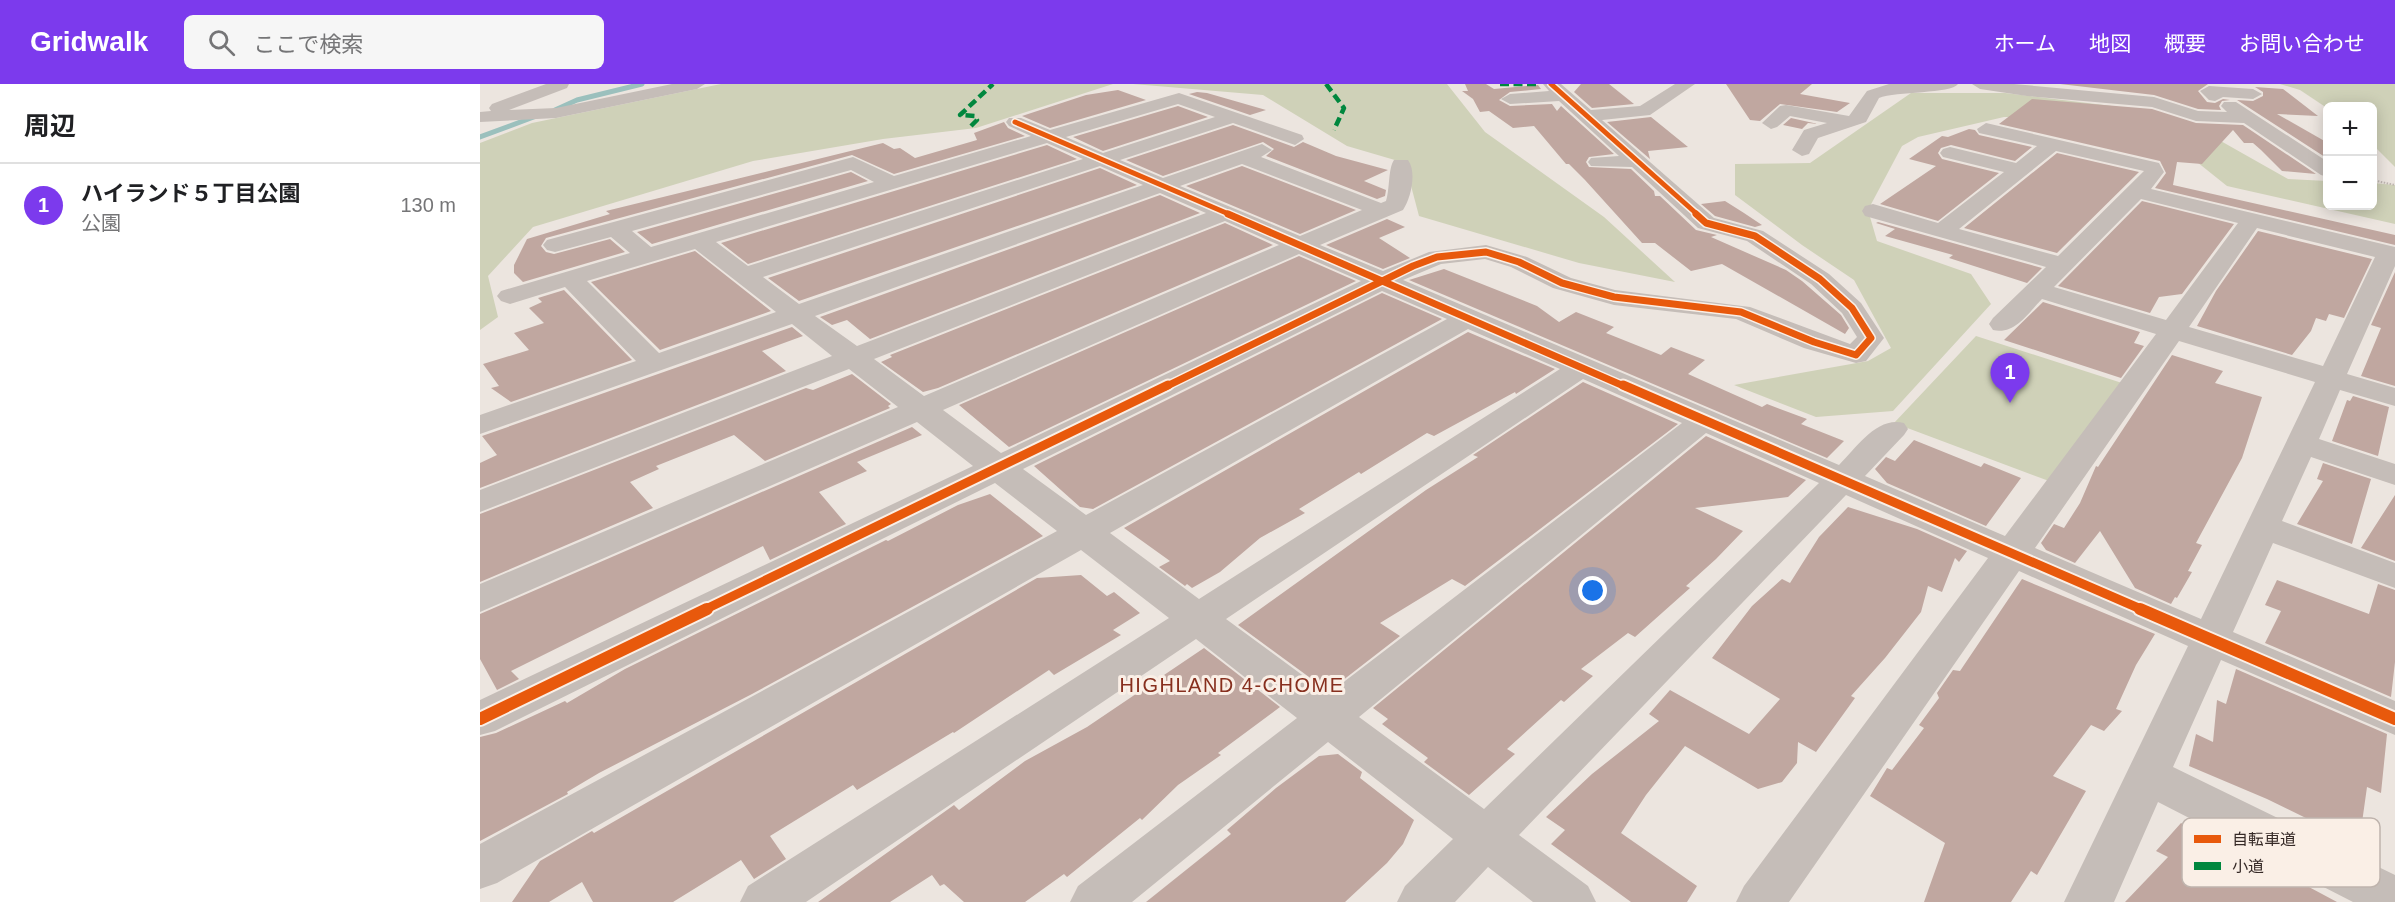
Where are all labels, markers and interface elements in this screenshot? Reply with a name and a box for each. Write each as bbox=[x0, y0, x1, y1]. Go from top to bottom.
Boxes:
search box bbox=[184, 15, 604, 69]
text: Gridwalk bbox=[30, 26, 148, 57]
icon: search bbox=[205, 26, 238, 59]
text: ここで検索 bbox=[253, 32, 363, 57]
text: ホーム bbox=[1994, 32, 2056, 55]
text: 地図 bbox=[2089, 32, 2131, 55]
text: 概要 bbox=[2164, 32, 2206, 55]
text: お問い合わせ bbox=[2239, 32, 2365, 55]
map controls bbox=[2323, 102, 2377, 210]
button: + bbox=[2323, 102, 2377, 156]
text: 周辺 bbox=[24, 111, 76, 141]
button: − bbox=[2323, 156, 2377, 210]
text: ハイランド５丁目公園 bbox=[81, 181, 301, 206]
text: 1 bbox=[38, 194, 49, 216]
text: 130 m bbox=[400, 194, 456, 216]
text: 公園 bbox=[81, 212, 121, 234]
pin: 1 bbox=[1990, 354, 2030, 403]
your location bbox=[1578, 576, 1607, 605]
district label: HIGHLAND 4-CHOME bbox=[1119, 674, 1345, 696]
legend bbox=[2182, 818, 2380, 887]
text: 自転車道 bbox=[2232, 831, 2296, 848]
text: 小道 bbox=[2232, 858, 2264, 875]

